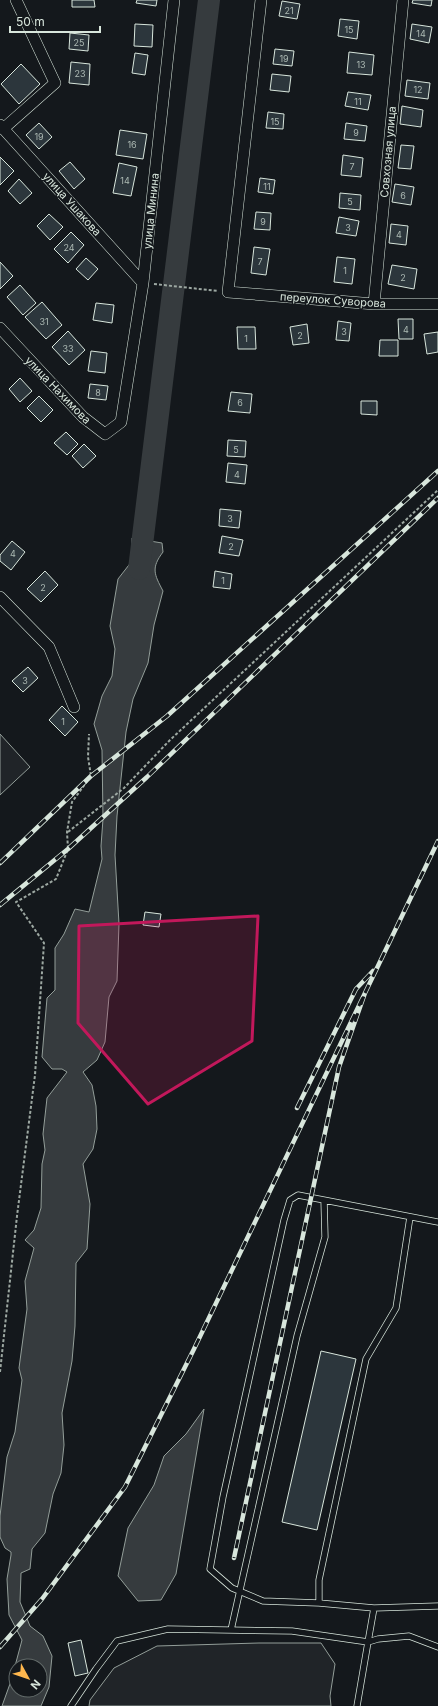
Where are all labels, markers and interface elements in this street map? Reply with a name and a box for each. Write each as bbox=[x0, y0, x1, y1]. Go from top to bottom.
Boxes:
house number: 21 bbox=[284, 5, 294, 16]
scale bar bbox=[10, 8, 100, 34]
text: 50 m bbox=[16, 14, 45, 29]
house number: 15 bbox=[344, 24, 354, 35]
house number: 14 bbox=[416, 28, 426, 39]
house number: 25 bbox=[74, 37, 84, 48]
house number: 19 bbox=[279, 53, 289, 64]
house number: 13 bbox=[356, 59, 366, 70]
house number: 23 bbox=[74, 68, 86, 79]
house number: 12 bbox=[413, 84, 423, 95]
house number: 11 bbox=[354, 96, 362, 107]
street label: Совхозная улица bbox=[377, 106, 399, 198]
house number: 15 bbox=[270, 116, 280, 127]
house number: 9 bbox=[353, 127, 359, 138]
house number: 19 bbox=[34, 131, 44, 142]
house number: 16 bbox=[127, 139, 137, 150]
house number: 7 bbox=[349, 161, 355, 172]
street label: улица Ушакова bbox=[40, 169, 104, 239]
street label: улица Минина bbox=[140, 172, 162, 250]
house number: 14 bbox=[120, 175, 130, 186]
house number: 11 bbox=[263, 181, 271, 192]
house number: 6 bbox=[400, 190, 406, 201]
house number: 5 bbox=[347, 196, 353, 207]
house number: 9 bbox=[260, 216, 266, 227]
house number: 3 bbox=[345, 222, 351, 233]
house number: 4 bbox=[396, 229, 402, 240]
house number: 24 bbox=[63, 242, 75, 253]
house number: 7 bbox=[257, 256, 263, 267]
house number: 1 bbox=[343, 265, 347, 276]
house number: 2 bbox=[400, 272, 406, 283]
street label: переулок Суворова bbox=[280, 289, 386, 311]
house number: 31 bbox=[39, 316, 49, 327]
house number: 4 bbox=[403, 324, 409, 335]
house number: 3 bbox=[341, 326, 347, 337]
house number: 2 bbox=[297, 330, 303, 341]
house number: 1 bbox=[244, 333, 248, 344]
house number: 33 bbox=[62, 343, 74, 354]
street label: улица Нахимова bbox=[22, 353, 94, 427]
house number: 8 bbox=[95, 387, 101, 398]
house number: 6 bbox=[237, 397, 243, 408]
house number: 5 bbox=[233, 444, 239, 455]
house number: 4 bbox=[234, 469, 240, 480]
house number: 3 bbox=[227, 513, 233, 524]
house number: 2 bbox=[228, 541, 234, 552]
house number: 4 bbox=[10, 548, 16, 559]
house number: 1 bbox=[221, 575, 225, 586]
house number: 2 bbox=[40, 582, 46, 593]
house number: 3 bbox=[22, 675, 28, 686]
house number: 1 bbox=[61, 716, 65, 727]
north arrow bbox=[8, 1658, 48, 1698]
text: N bbox=[28, 1677, 44, 1692]

